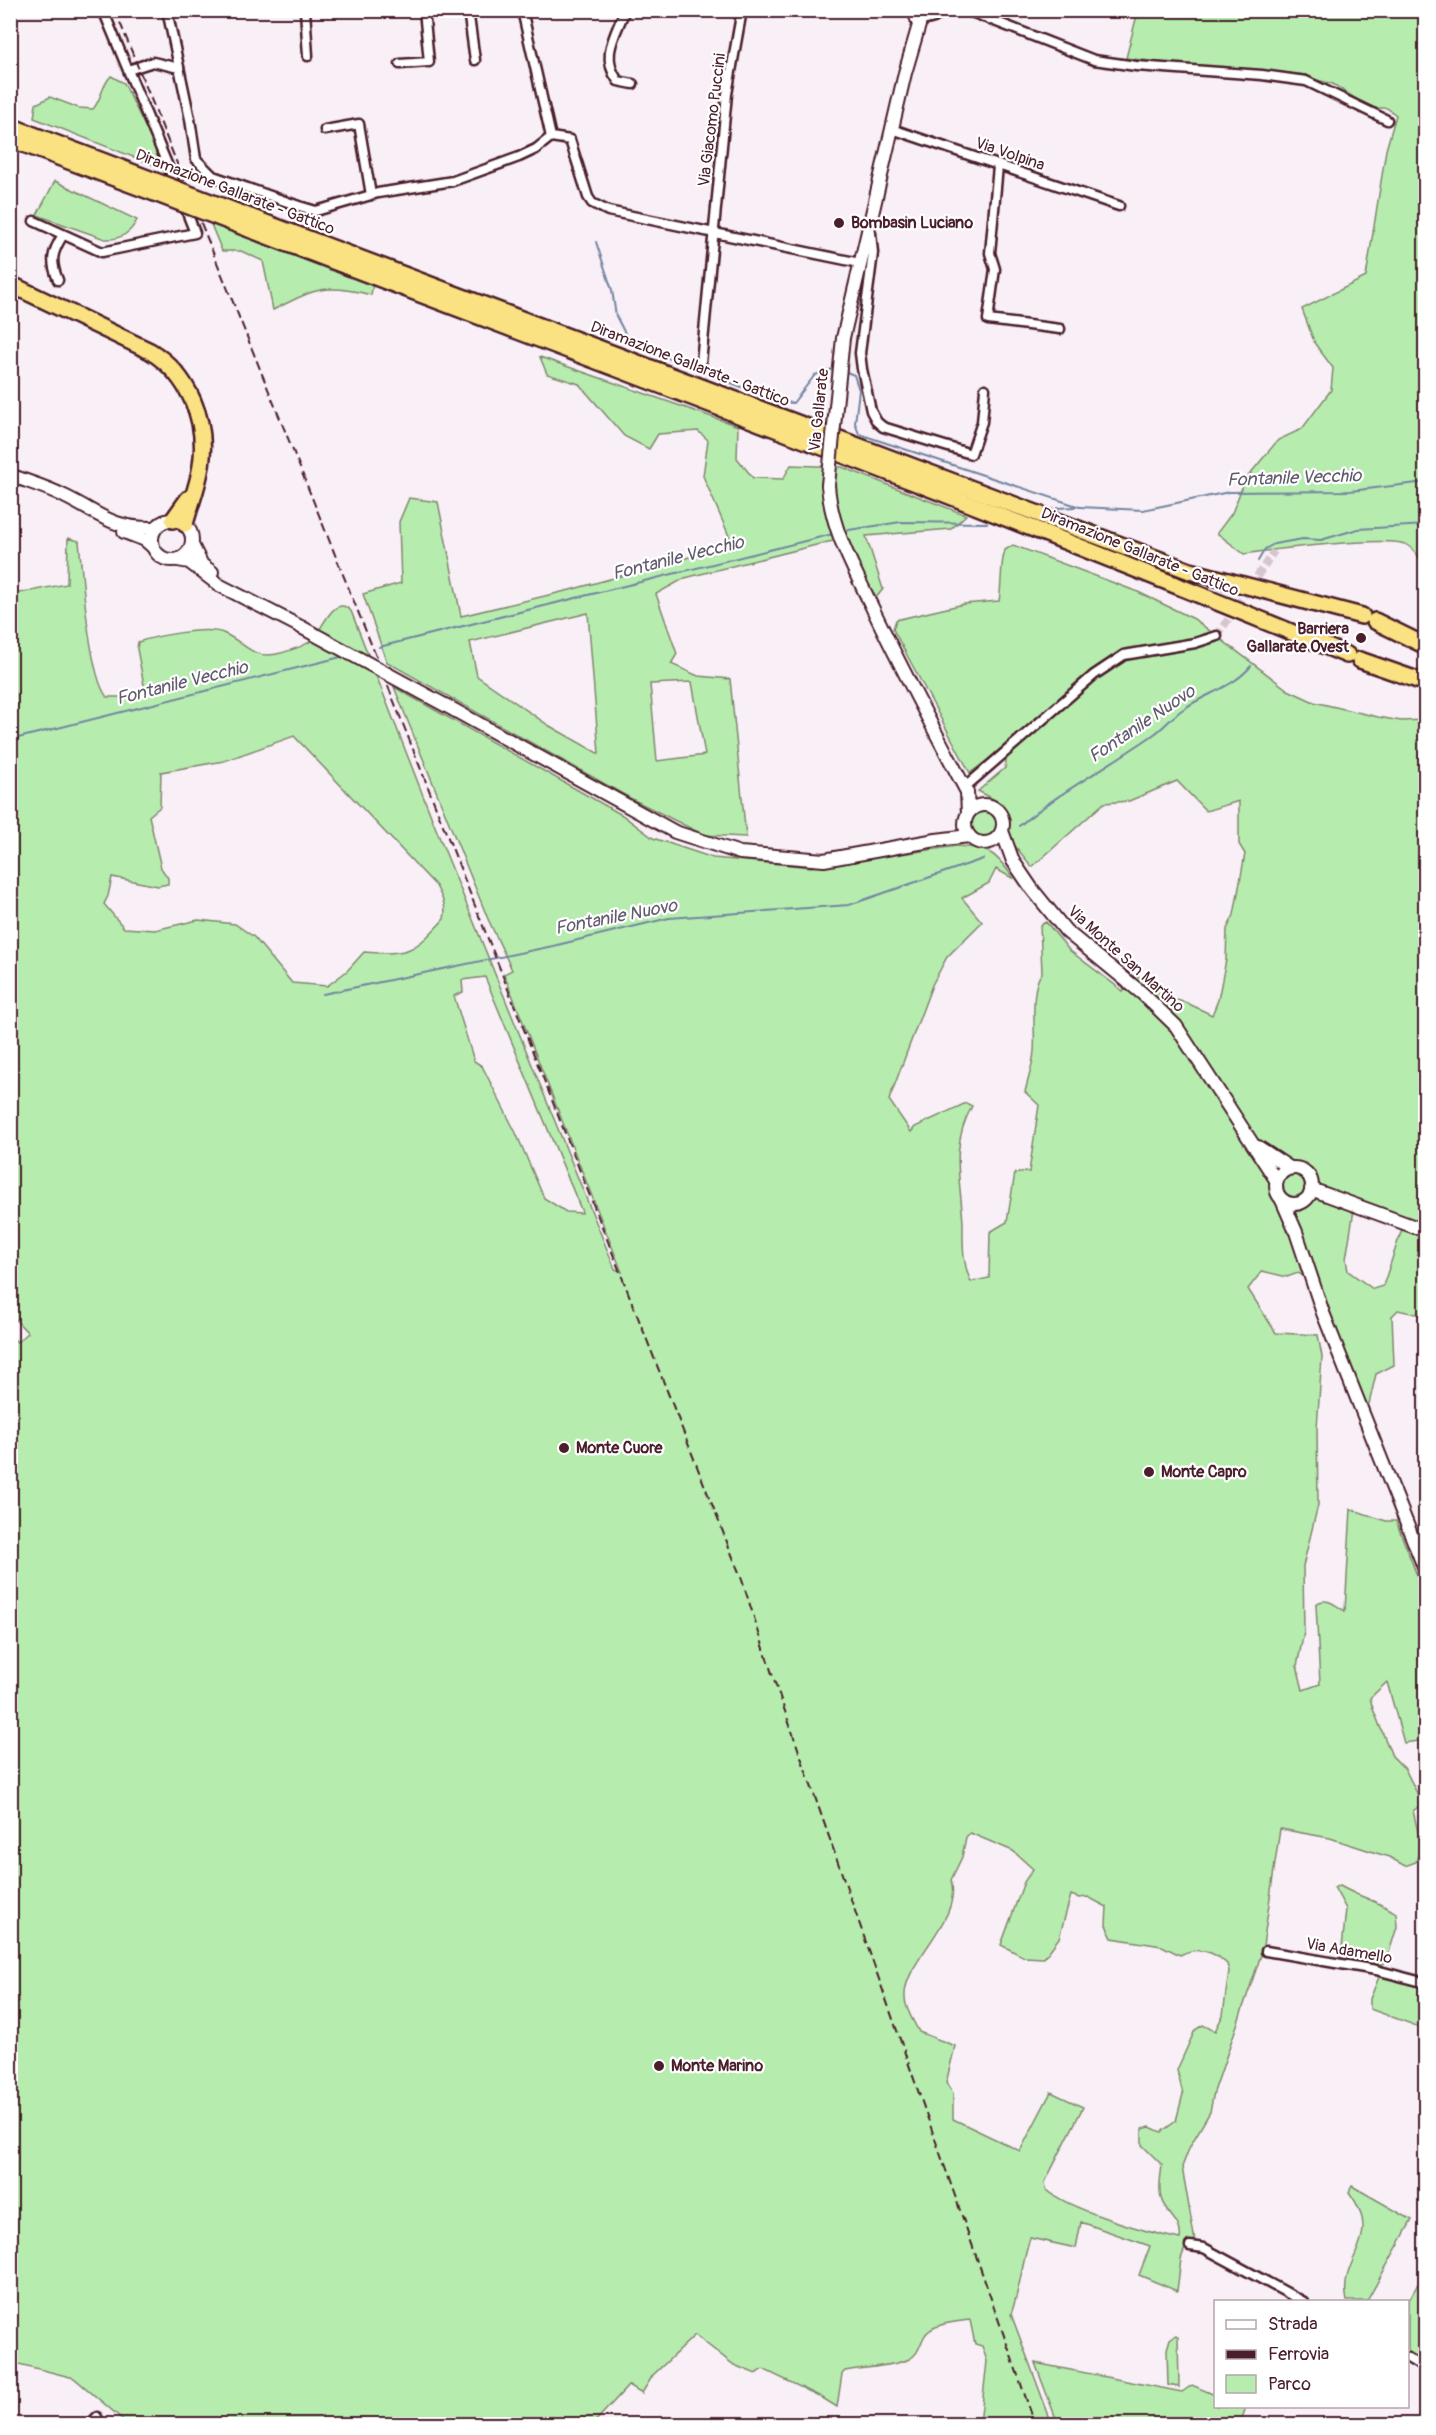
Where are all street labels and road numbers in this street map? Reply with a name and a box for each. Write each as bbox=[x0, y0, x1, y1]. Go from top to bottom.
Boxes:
street label: Via Giacomo Puccini bbox=[694, 52, 730, 188]
street label: Via Volpina bbox=[973, 133, 1047, 175]
street label: Diramazione Gallarate - Gattico bbox=[133, 145, 338, 239]
street label: Diramazione Gallarate - Gattico bbox=[588, 317, 793, 411]
street label: Via Gallarate bbox=[805, 367, 833, 453]
street label: Diramazione Gallarate - Gattico bbox=[1038, 503, 1242, 601]
street label: Via Monte San Martino bbox=[1063, 901, 1189, 1017]
street label: Via Adamello bbox=[1304, 1934, 1394, 1968]

